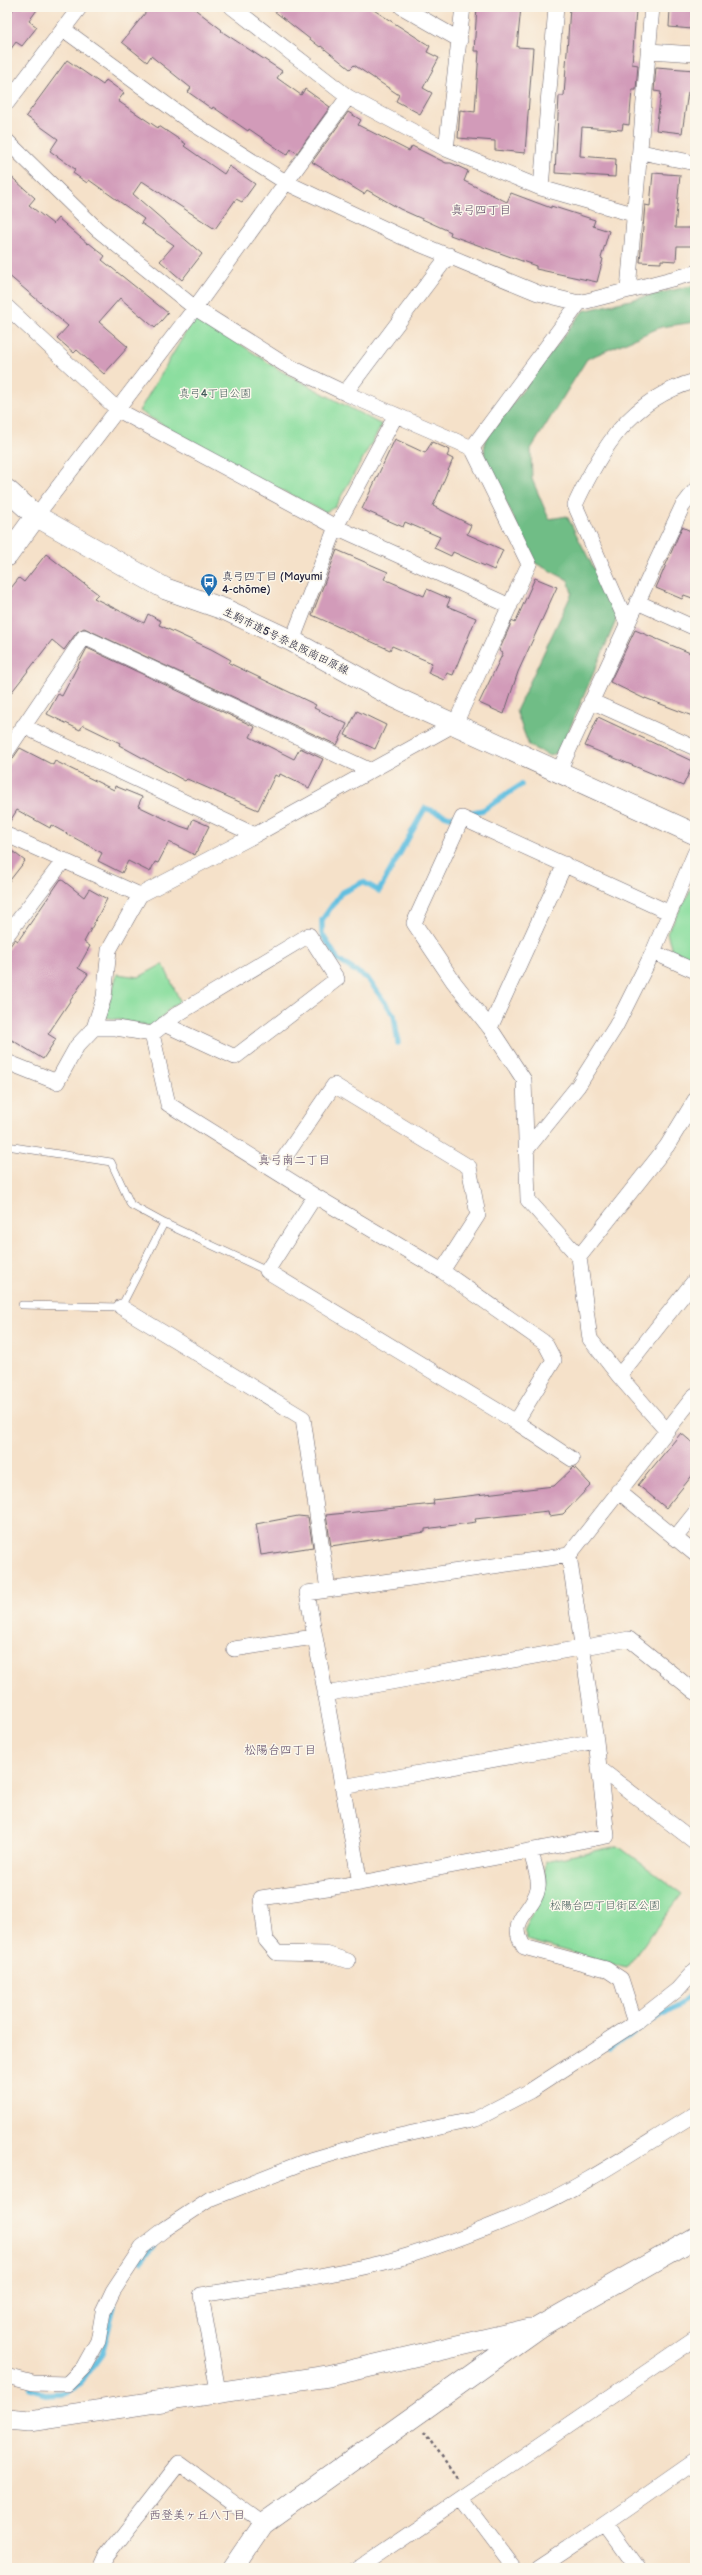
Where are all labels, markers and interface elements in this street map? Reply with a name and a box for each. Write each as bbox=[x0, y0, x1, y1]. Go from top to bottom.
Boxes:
district label: 真弓四丁目 bbox=[451, 203, 511, 218]
park label: 真弓4丁目公園 bbox=[179, 387, 251, 400]
place label: 真弓四丁目 (Mayumi 4-chōme) bbox=[222, 570, 322, 596]
bus stop icon: 真弓四丁目 (Mayumi 4-chōme) bbox=[199, 572, 219, 597]
street label: 生駒市道5号奈良阪南田原線 bbox=[221, 605, 351, 677]
district label: 真弓南二丁目 bbox=[258, 1153, 330, 1168]
district label: 松陽台四丁目 bbox=[244, 1743, 316, 1758]
park label: 松陽台四丁目街区公園 bbox=[550, 1899, 660, 1912]
district label: 西登美ヶ丘八丁目 bbox=[149, 2508, 245, 2523]

